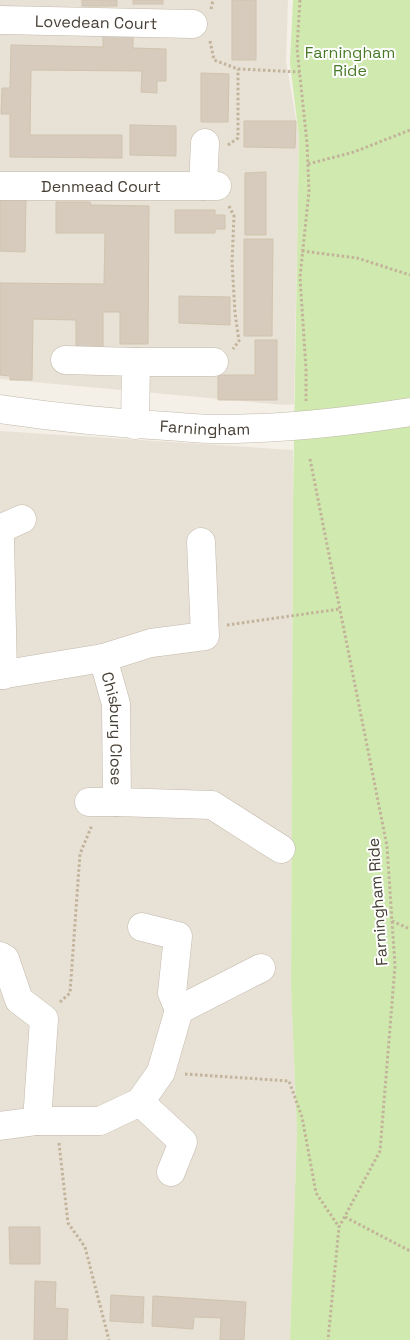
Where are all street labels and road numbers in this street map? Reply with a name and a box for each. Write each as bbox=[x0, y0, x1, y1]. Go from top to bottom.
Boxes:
street label: Lovedean Court bbox=[35, 11, 157, 34]
street label: Denmead Court bbox=[41, 176, 161, 197]
street label: Farningham bbox=[159, 416, 250, 440]
street label: Chisbury Close bbox=[96, 669, 127, 786]
street label: Farningham Ride bbox=[363, 837, 392, 967]

